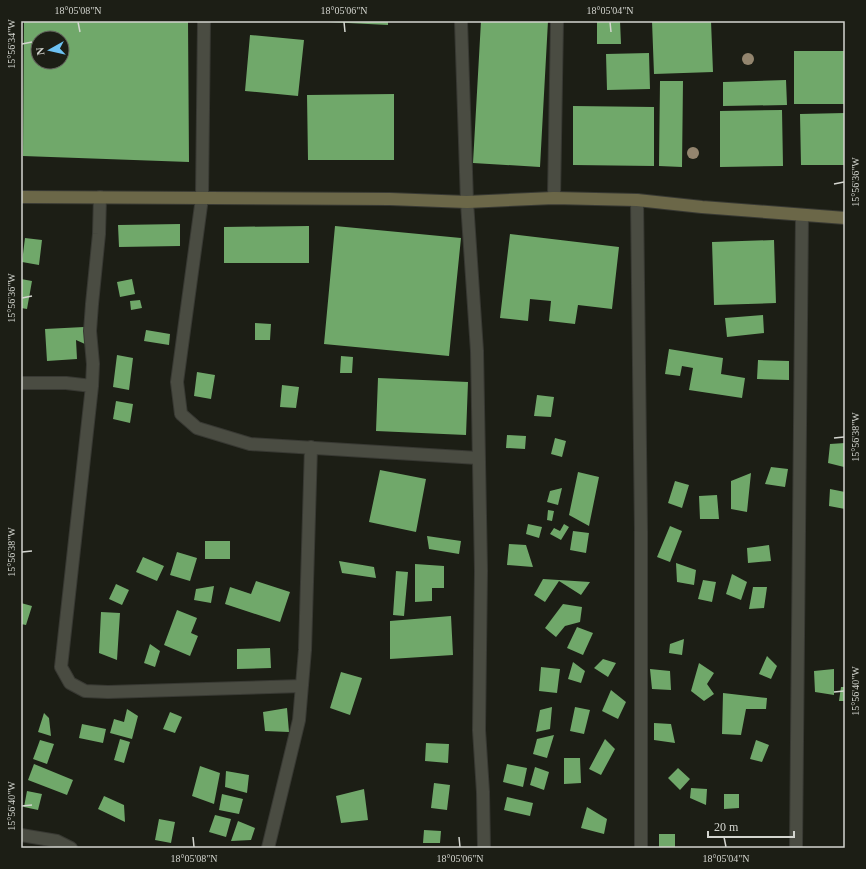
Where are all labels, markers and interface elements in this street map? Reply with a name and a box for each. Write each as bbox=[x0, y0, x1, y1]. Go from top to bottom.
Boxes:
text: 18°05'08"N bbox=[54, 5, 102, 16]
text: 18°05'06"N bbox=[320, 5, 368, 16]
text: 18°05'04"N bbox=[586, 5, 634, 16]
text: 15°56'34"W bbox=[6, 19, 17, 69]
north arrow bbox=[30, 30, 70, 70]
text: N bbox=[34, 47, 47, 56]
text: 15°56'36"W bbox=[850, 157, 861, 207]
text: 15°56'36"W bbox=[6, 273, 17, 323]
text: 15°56'38"W bbox=[850, 412, 861, 462]
text: 15°56'38"W bbox=[6, 527, 17, 577]
text: 15°56'40"W bbox=[850, 666, 861, 716]
text: 15°56'40"W bbox=[6, 781, 17, 831]
scale bar bbox=[708, 813, 794, 839]
text: 20 m bbox=[714, 820, 739, 834]
text: 18°05'08"N bbox=[170, 853, 218, 864]
text: 18°05'06"N bbox=[436, 853, 484, 864]
text: 18°05'04"N bbox=[702, 853, 750, 864]

